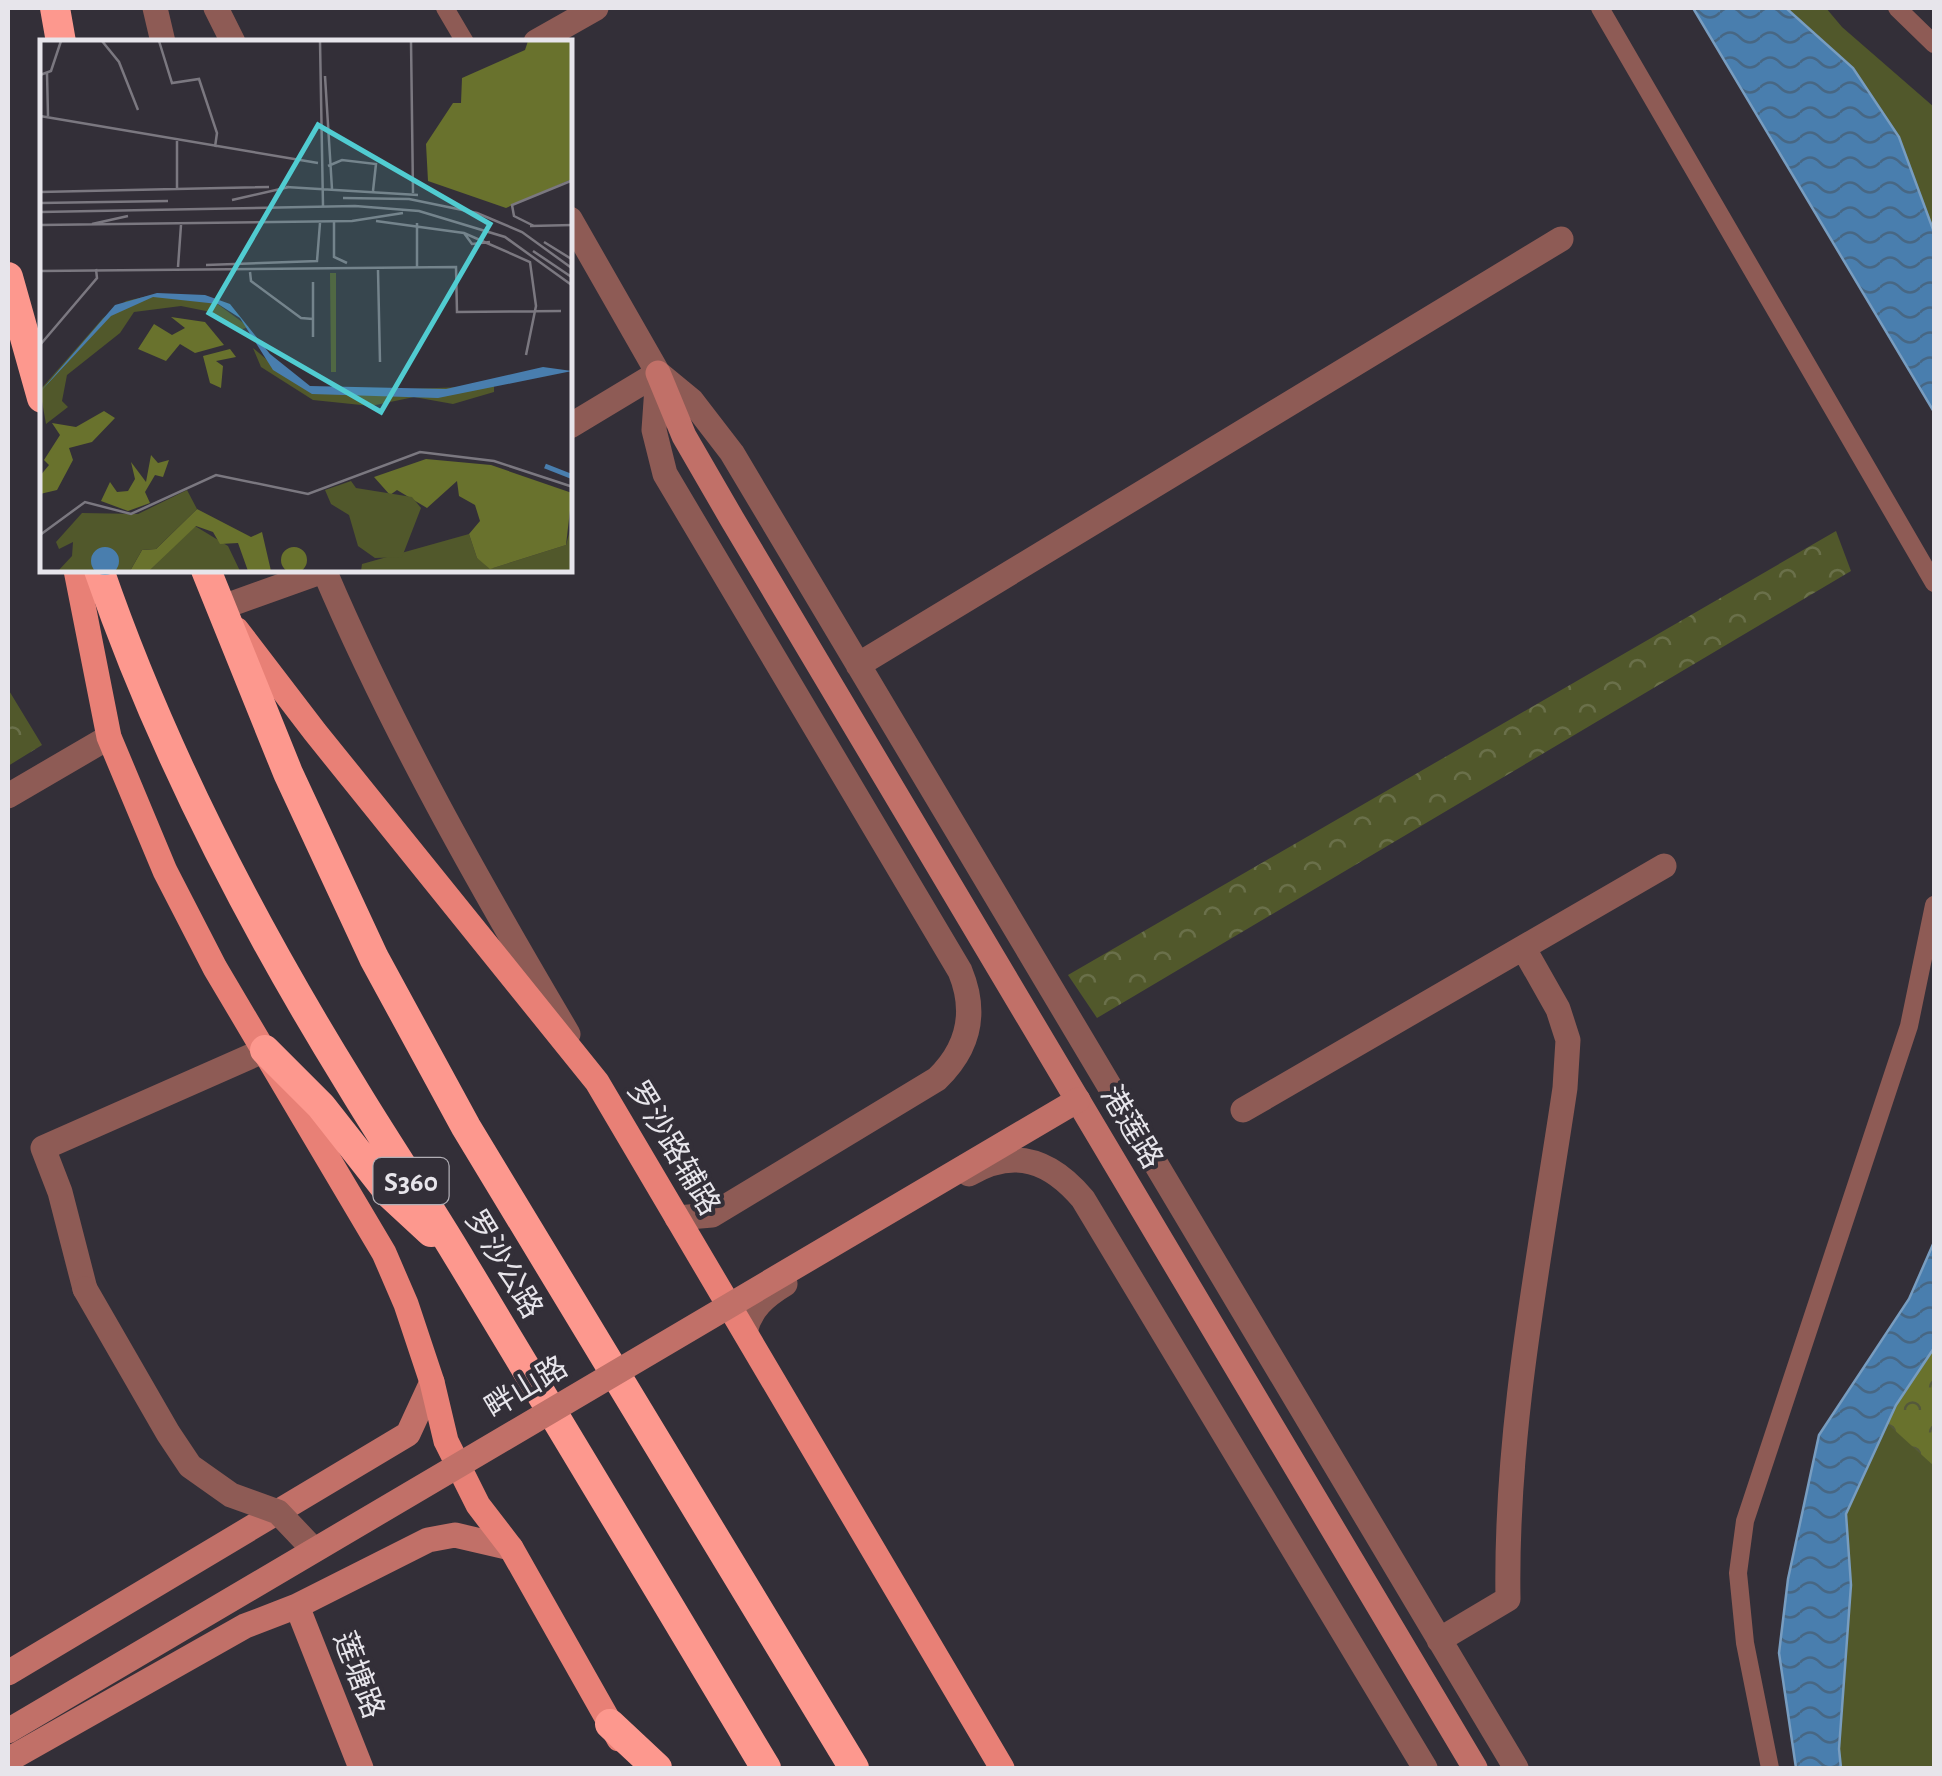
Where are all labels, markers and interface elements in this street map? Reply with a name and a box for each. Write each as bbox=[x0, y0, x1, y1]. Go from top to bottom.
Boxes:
inset map bbox=[40, 40, 572, 572]
street label: 罗沙路辅路 bbox=[622, 1075, 726, 1221]
street label: 港莲路 bbox=[1095, 1080, 1169, 1174]
road number: S360 bbox=[374, 1158, 448, 1204]
street label: 罗沙公路 bbox=[459, 1204, 549, 1324]
street label: 畔山路 bbox=[479, 1350, 573, 1424]
street label: 莲塘路 bbox=[328, 1627, 390, 1723]

